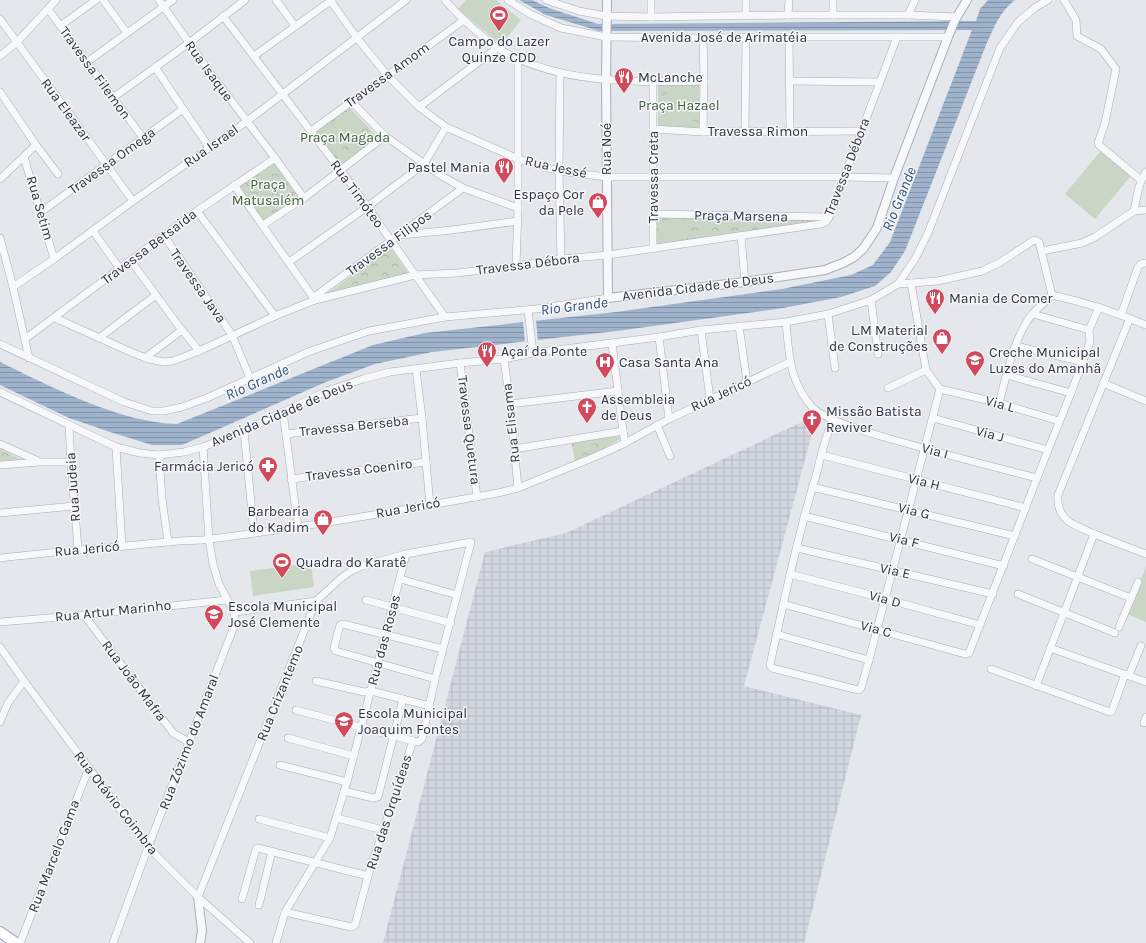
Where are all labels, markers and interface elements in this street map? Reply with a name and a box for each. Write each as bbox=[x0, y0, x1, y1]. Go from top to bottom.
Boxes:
sports icon: Campo do Lazer Quinze CDD bbox=[488, 4, 510, 32]
street label: Travessa Filemon bbox=[56, 23, 134, 123]
street label: Avenida José de Arimatéia bbox=[641, 29, 807, 46]
place label: Campo do Lazer Quinze CDD bbox=[449, 33, 550, 66]
street label: Rua Isaque bbox=[181, 37, 237, 105]
street label: Travessa Amom bbox=[341, 39, 433, 111]
restaurant icon: McLanche bbox=[613, 66, 635, 94]
place label: McLanche bbox=[638, 69, 703, 86]
street label: Rua Eleazar bbox=[37, 75, 95, 146]
park label: Praça Hazael bbox=[638, 97, 720, 114]
street label: Travessa Débora bbox=[820, 115, 874, 219]
street label: Rua Israel bbox=[180, 121, 242, 171]
street label: Rua Noé bbox=[598, 123, 615, 175]
street label: Travessa Rimon bbox=[708, 123, 808, 140]
street label: Travessa Omega bbox=[65, 124, 159, 198]
park label: Praça Magada bbox=[300, 129, 390, 146]
street label: Travessa Creta bbox=[645, 131, 662, 223]
street label: Rua Jessé bbox=[524, 152, 588, 182]
restaurant icon: Pastel Mania bbox=[493, 156, 515, 184]
street label: Rua Timóteo bbox=[327, 157, 387, 231]
place label: Pastel Mania bbox=[408, 159, 490, 176]
water label: Rio Grande bbox=[878, 164, 920, 234]
street label: Rua Setim bbox=[23, 174, 57, 242]
park label: Praça Matusalém bbox=[232, 176, 304, 209]
place label: Espaço Cor da Pele bbox=[513, 186, 585, 219]
shop icon: Espaço Cor da Pele bbox=[587, 191, 609, 219]
street label: Travessa Betsaida bbox=[98, 206, 200, 288]
street label: Travessa Filipos bbox=[343, 206, 435, 280]
street label: Praça Marsena bbox=[694, 207, 788, 225]
street label: Travessa Java bbox=[166, 246, 230, 326]
street label: Travessa Débora bbox=[475, 249, 581, 279]
street label: Avenida Cidade de Deus bbox=[621, 269, 775, 305]
restaurant icon: Mania de Comer bbox=[924, 287, 946, 315]
place label: Mania de Comer bbox=[949, 290, 1054, 307]
water label: Rio Grande bbox=[539, 293, 609, 319]
place label: L.M Material de Construções bbox=[829, 322, 928, 355]
shop icon: L.M Material de Construções bbox=[931, 327, 953, 355]
restaurant icon: Açaí da Ponte bbox=[476, 340, 498, 368]
place label: Açaí da Ponte bbox=[501, 343, 587, 360]
place label: Creche Municipal Luzes do Amanhã bbox=[989, 344, 1101, 377]
school or university icon: Creche Municipal Luzes do Amanhã bbox=[964, 349, 986, 377]
hospital icon: Casa Santa Ana bbox=[594, 351, 616, 379]
place label: Casa Santa Ana bbox=[619, 354, 719, 371]
water label: Rio Grande bbox=[223, 360, 291, 404]
street label: Rua Jericó bbox=[688, 373, 754, 415]
street label: Travessa Quetura bbox=[454, 374, 484, 486]
street label: Avenida Cidade de Deus bbox=[208, 375, 356, 451]
street label: Rua Elisama bbox=[498, 382, 524, 464]
place label: Assembleia de Deus bbox=[601, 391, 675, 424]
street label: Via L bbox=[983, 392, 1017, 416]
church icon: Assembleia de Deus bbox=[576, 396, 598, 424]
place label: Missão Batista Reviver bbox=[826, 403, 922, 436]
church icon: Missão Batista Reviver bbox=[801, 408, 823, 436]
street label: Travessa Berseba bbox=[298, 412, 410, 440]
street label: Via J bbox=[974, 422, 1006, 446]
street label: Via I bbox=[920, 439, 950, 463]
street label: Rua Judeia bbox=[62, 452, 84, 522]
pharmacy icon: Farmácia Jericó bbox=[257, 455, 279, 483]
street label: Travessa Coeniro bbox=[305, 455, 413, 485]
place label: Farmácia Jericó bbox=[154, 458, 254, 475]
street label: Via H bbox=[906, 470, 942, 494]
street label: Rua Jericó bbox=[375, 494, 441, 522]
street label: Via G bbox=[896, 499, 932, 523]
place label: Barbearia do Kadim bbox=[247, 503, 309, 536]
shop icon: Barbearia do Kadim bbox=[312, 508, 334, 536]
street label: Via F bbox=[887, 528, 921, 552]
street label: Rua Jericó bbox=[54, 538, 120, 560]
sports icon: Quadra do Karatê bbox=[271, 551, 293, 579]
place label: Quadra do Karatê bbox=[296, 554, 406, 571]
street label: Via E bbox=[878, 559, 912, 583]
street label: Via D bbox=[867, 587, 903, 611]
street label: Rua das Rosas bbox=[364, 593, 404, 687]
street label: Rua Artur Marinho bbox=[54, 596, 172, 626]
place label: Escola Municipal José Clemente bbox=[228, 598, 337, 631]
school or university icon: Escola Municipal José Clemente bbox=[203, 603, 225, 631]
street label: Via C bbox=[859, 617, 893, 641]
street label: Rua João Mafra bbox=[98, 637, 170, 725]
street label: Rua Crizantemo bbox=[253, 643, 307, 743]
street label: Rua Zózimo do Amaral bbox=[155, 672, 223, 812]
place label: Escola Municipal Joaquim Fontes bbox=[358, 705, 467, 738]
school or university icon: Escola Municipal Joaquim Fontes bbox=[333, 710, 355, 738]
street label: Rua Otávio Coimbra bbox=[70, 748, 162, 858]
street label: Rua das Orquídeas bbox=[362, 752, 416, 872]
street label: Rua Marcelo Gama bbox=[25, 797, 83, 915]

